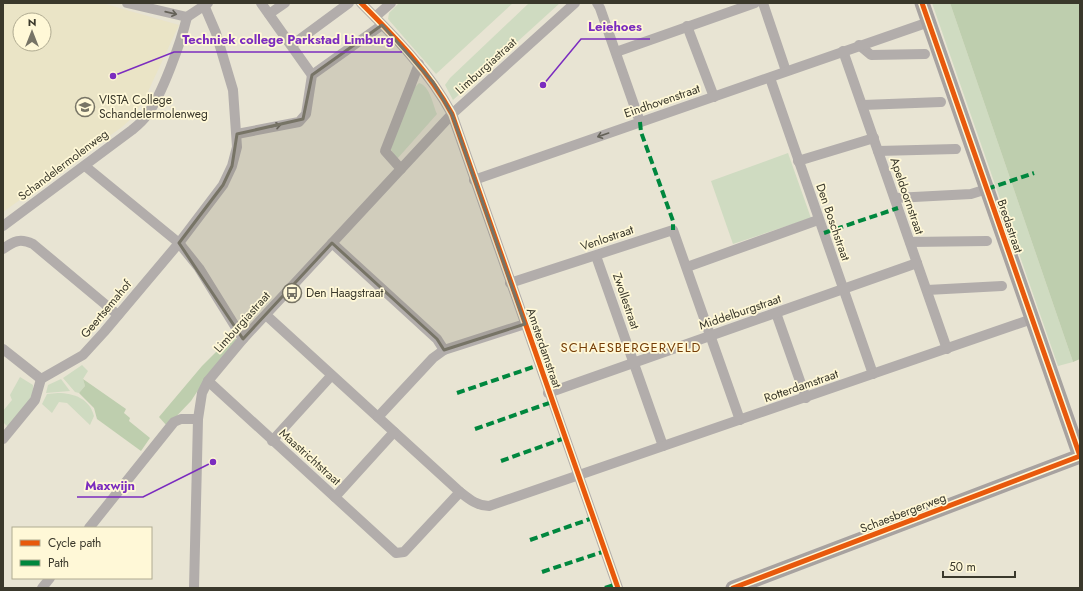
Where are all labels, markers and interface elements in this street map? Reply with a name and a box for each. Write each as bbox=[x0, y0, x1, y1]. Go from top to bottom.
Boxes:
one-way arrow bbox=[164, 10, 177, 17]
north arrow bbox=[12, 12, 52, 52]
text: N bbox=[28, 14, 36, 30]
callout: Leiehoes bbox=[581, 14, 650, 39]
text: Leiehoes bbox=[588, 17, 642, 36]
callout: Techniek college Parkstad Limburg bbox=[174, 27, 402, 52]
text: Techniek college Parkstad Limburg bbox=[182, 30, 394, 49]
street label: Limburgiastraat bbox=[451, 33, 521, 98]
street label: Eindhovenstraat bbox=[622, 80, 703, 122]
place label: VISTA College Schandelermolenweg bbox=[99, 91, 208, 123]
school or university icon: VISTA College Schandelermolenweg bbox=[74, 96, 96, 118]
one-way arrow bbox=[269, 122, 282, 130]
street label: Schandelermolenweg bbox=[14, 125, 112, 205]
one-way arrow bbox=[597, 132, 609, 140]
street label: Apeldoornstraat bbox=[885, 155, 929, 237]
street label: Den Boschstraat bbox=[811, 181, 855, 263]
street label: Bredastraat bbox=[992, 197, 1028, 255]
street label: Venlostraat bbox=[578, 220, 636, 255]
street label: Zwollestraat bbox=[608, 270, 644, 332]
street label: Geertsemahof bbox=[76, 276, 136, 342]
bus stop icon: Den Haagstraat bbox=[281, 282, 303, 304]
place label: Den Haagstraat bbox=[306, 284, 384, 302]
street label: Limburgiastraat bbox=[210, 287, 275, 357]
street label: Middelburgstraat bbox=[697, 290, 784, 334]
street label: Amsterdamstraat bbox=[522, 306, 566, 391]
district label: SCHAESBERGERVELD bbox=[561, 338, 701, 357]
street label: Rotterdamstraat bbox=[761, 365, 841, 407]
street label: Maastrichtstraat bbox=[275, 424, 345, 490]
callout: Maxwijn bbox=[77, 472, 143, 497]
text: Maxwijn bbox=[85, 476, 135, 495]
street label: Schaesbergerweg bbox=[857, 488, 949, 538]
legend bbox=[12, 527, 152, 579]
text: Cycle path bbox=[48, 534, 101, 552]
scale bar bbox=[943, 553, 1015, 579]
text: Path bbox=[48, 554, 69, 572]
text: 50 m bbox=[949, 558, 976, 576]

